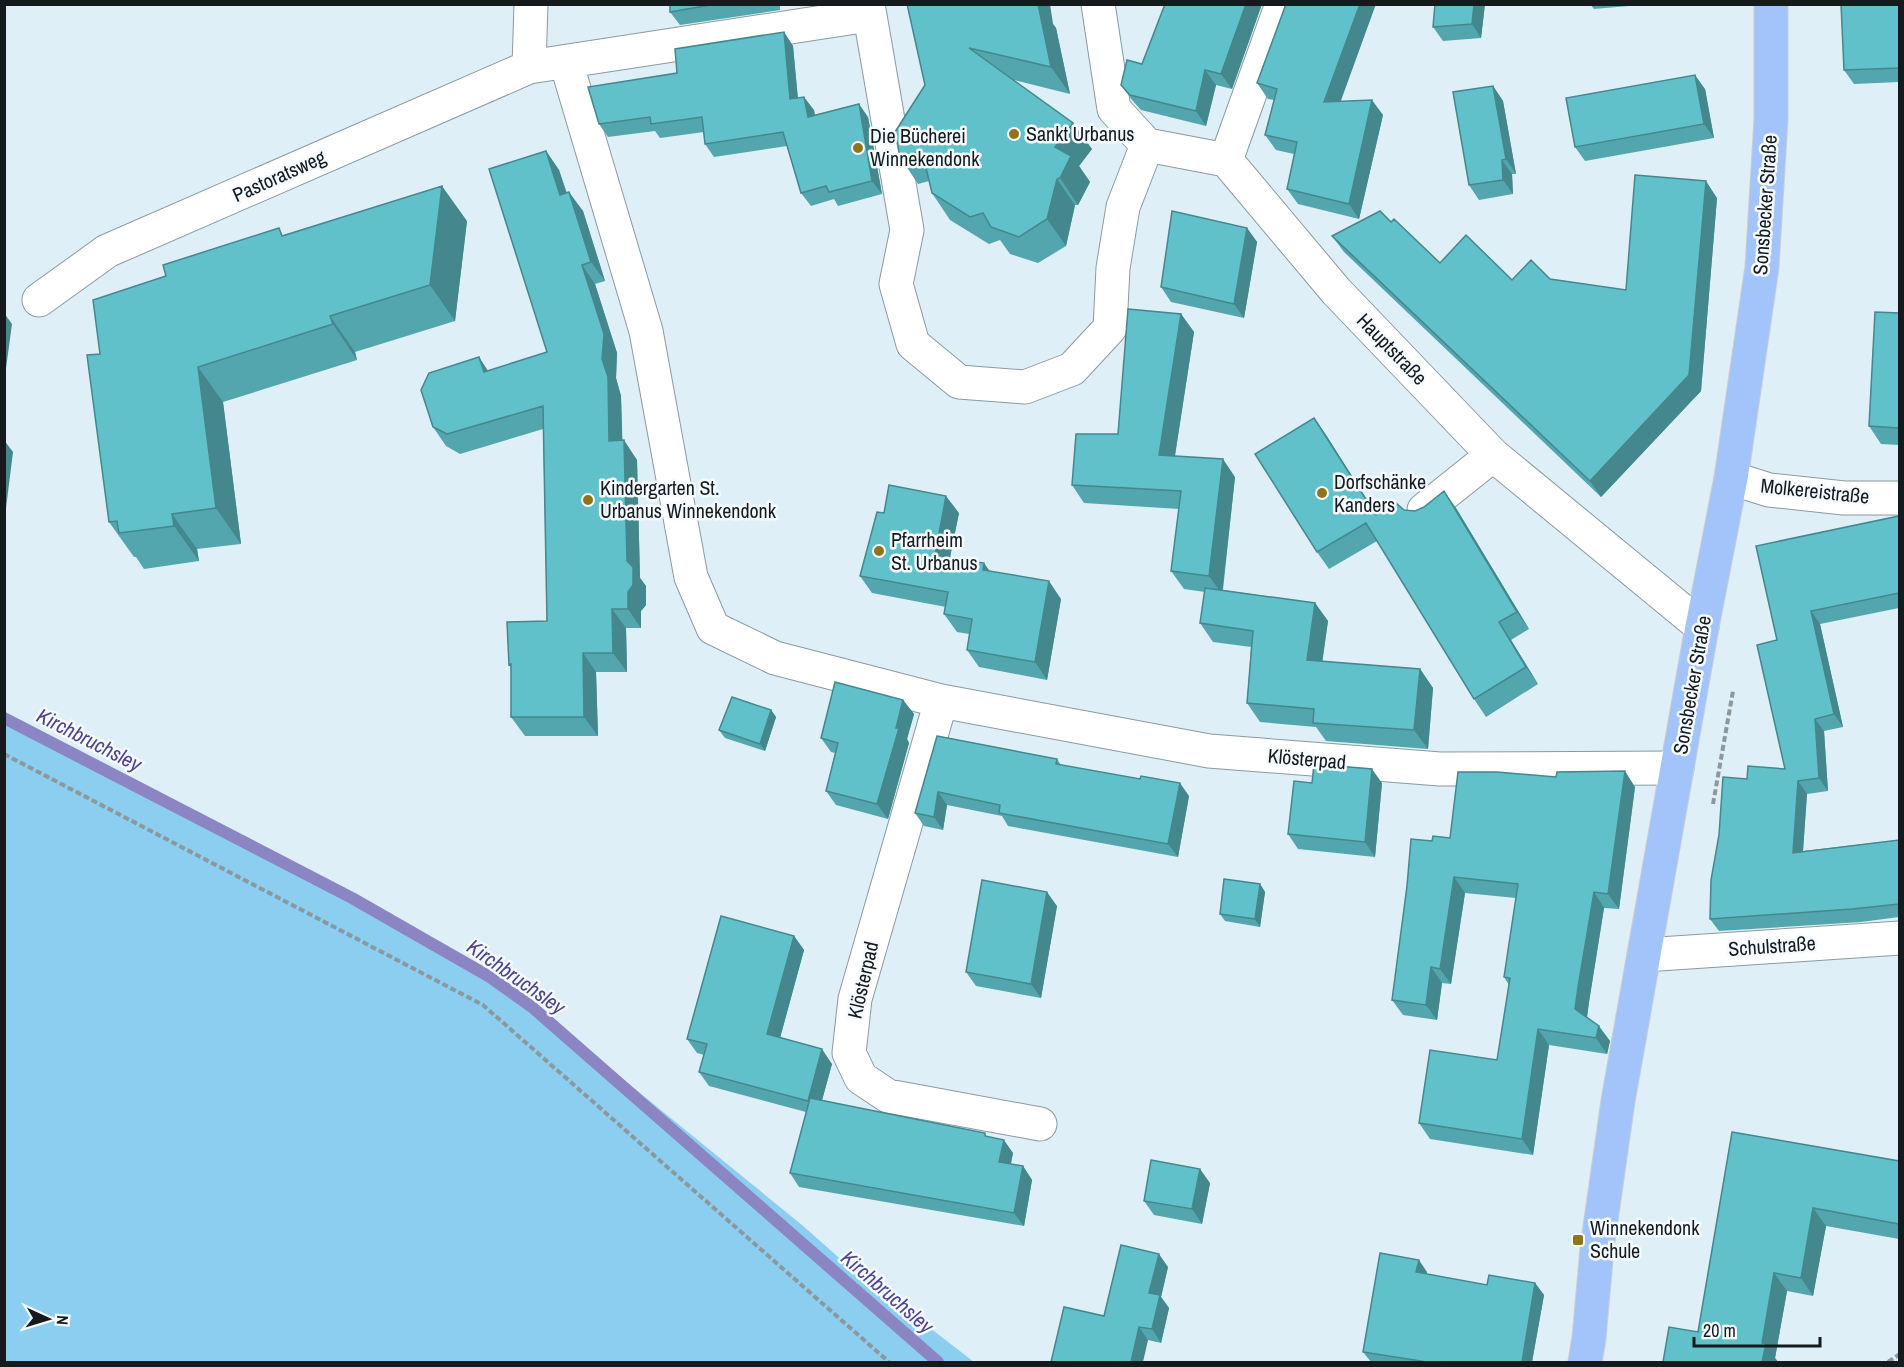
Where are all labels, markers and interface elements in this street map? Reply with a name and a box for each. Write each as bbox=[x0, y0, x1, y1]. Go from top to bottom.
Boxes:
place label: Sankt Urbanus bbox=[1026, 120, 1134, 147]
place label: Die Bücherei Winnekendonk bbox=[870, 122, 980, 172]
marker: Sankt Urbanus bbox=[1007, 127, 1021, 141]
street label: Sonsbecker Straße bbox=[1746, 134, 1783, 276]
marker: Die Bücherei Winnekendonk bbox=[851, 141, 865, 155]
street label: Pastoratsweg bbox=[228, 143, 330, 208]
street label: Hauptstraße bbox=[1351, 307, 1433, 390]
place label: Dorfschänke Kanders bbox=[1334, 468, 1426, 518]
street label: Molkereistraße bbox=[1759, 471, 1871, 510]
place label: Kindergarten St. Urbanus Winnekendonk bbox=[600, 474, 777, 524]
marker: Dorfschänke Kanders bbox=[1315, 486, 1329, 500]
marker: Kindergarten St. Urbanus Winnekendonk bbox=[581, 493, 595, 507]
place label: Pfarrheim St. Urbanus bbox=[891, 526, 978, 576]
marker: Pfarrheim St. Urbanus bbox=[872, 544, 886, 558]
street label: Sonsbecker Straße bbox=[1666, 613, 1717, 756]
water label: Kirchbruchsley bbox=[32, 701, 148, 779]
street label: Klösterpad bbox=[1267, 742, 1347, 775]
street label: Schulstraße bbox=[1727, 929, 1817, 962]
water label: Kirchbruchsley bbox=[461, 932, 572, 1022]
street label: Klösterpad bbox=[841, 939, 884, 1021]
place label: Winnekendonk Schule bbox=[1590, 1214, 1700, 1264]
marker: Winnekendonk Schule bbox=[1571, 1233, 1585, 1247]
water label: Kirchbruchsley bbox=[835, 1243, 941, 1341]
north arrow bbox=[18, 1289, 78, 1349]
scale bar bbox=[1694, 1310, 1820, 1348]
text: N bbox=[52, 1315, 74, 1326]
text: 20 m bbox=[1703, 1318, 1736, 1343]

